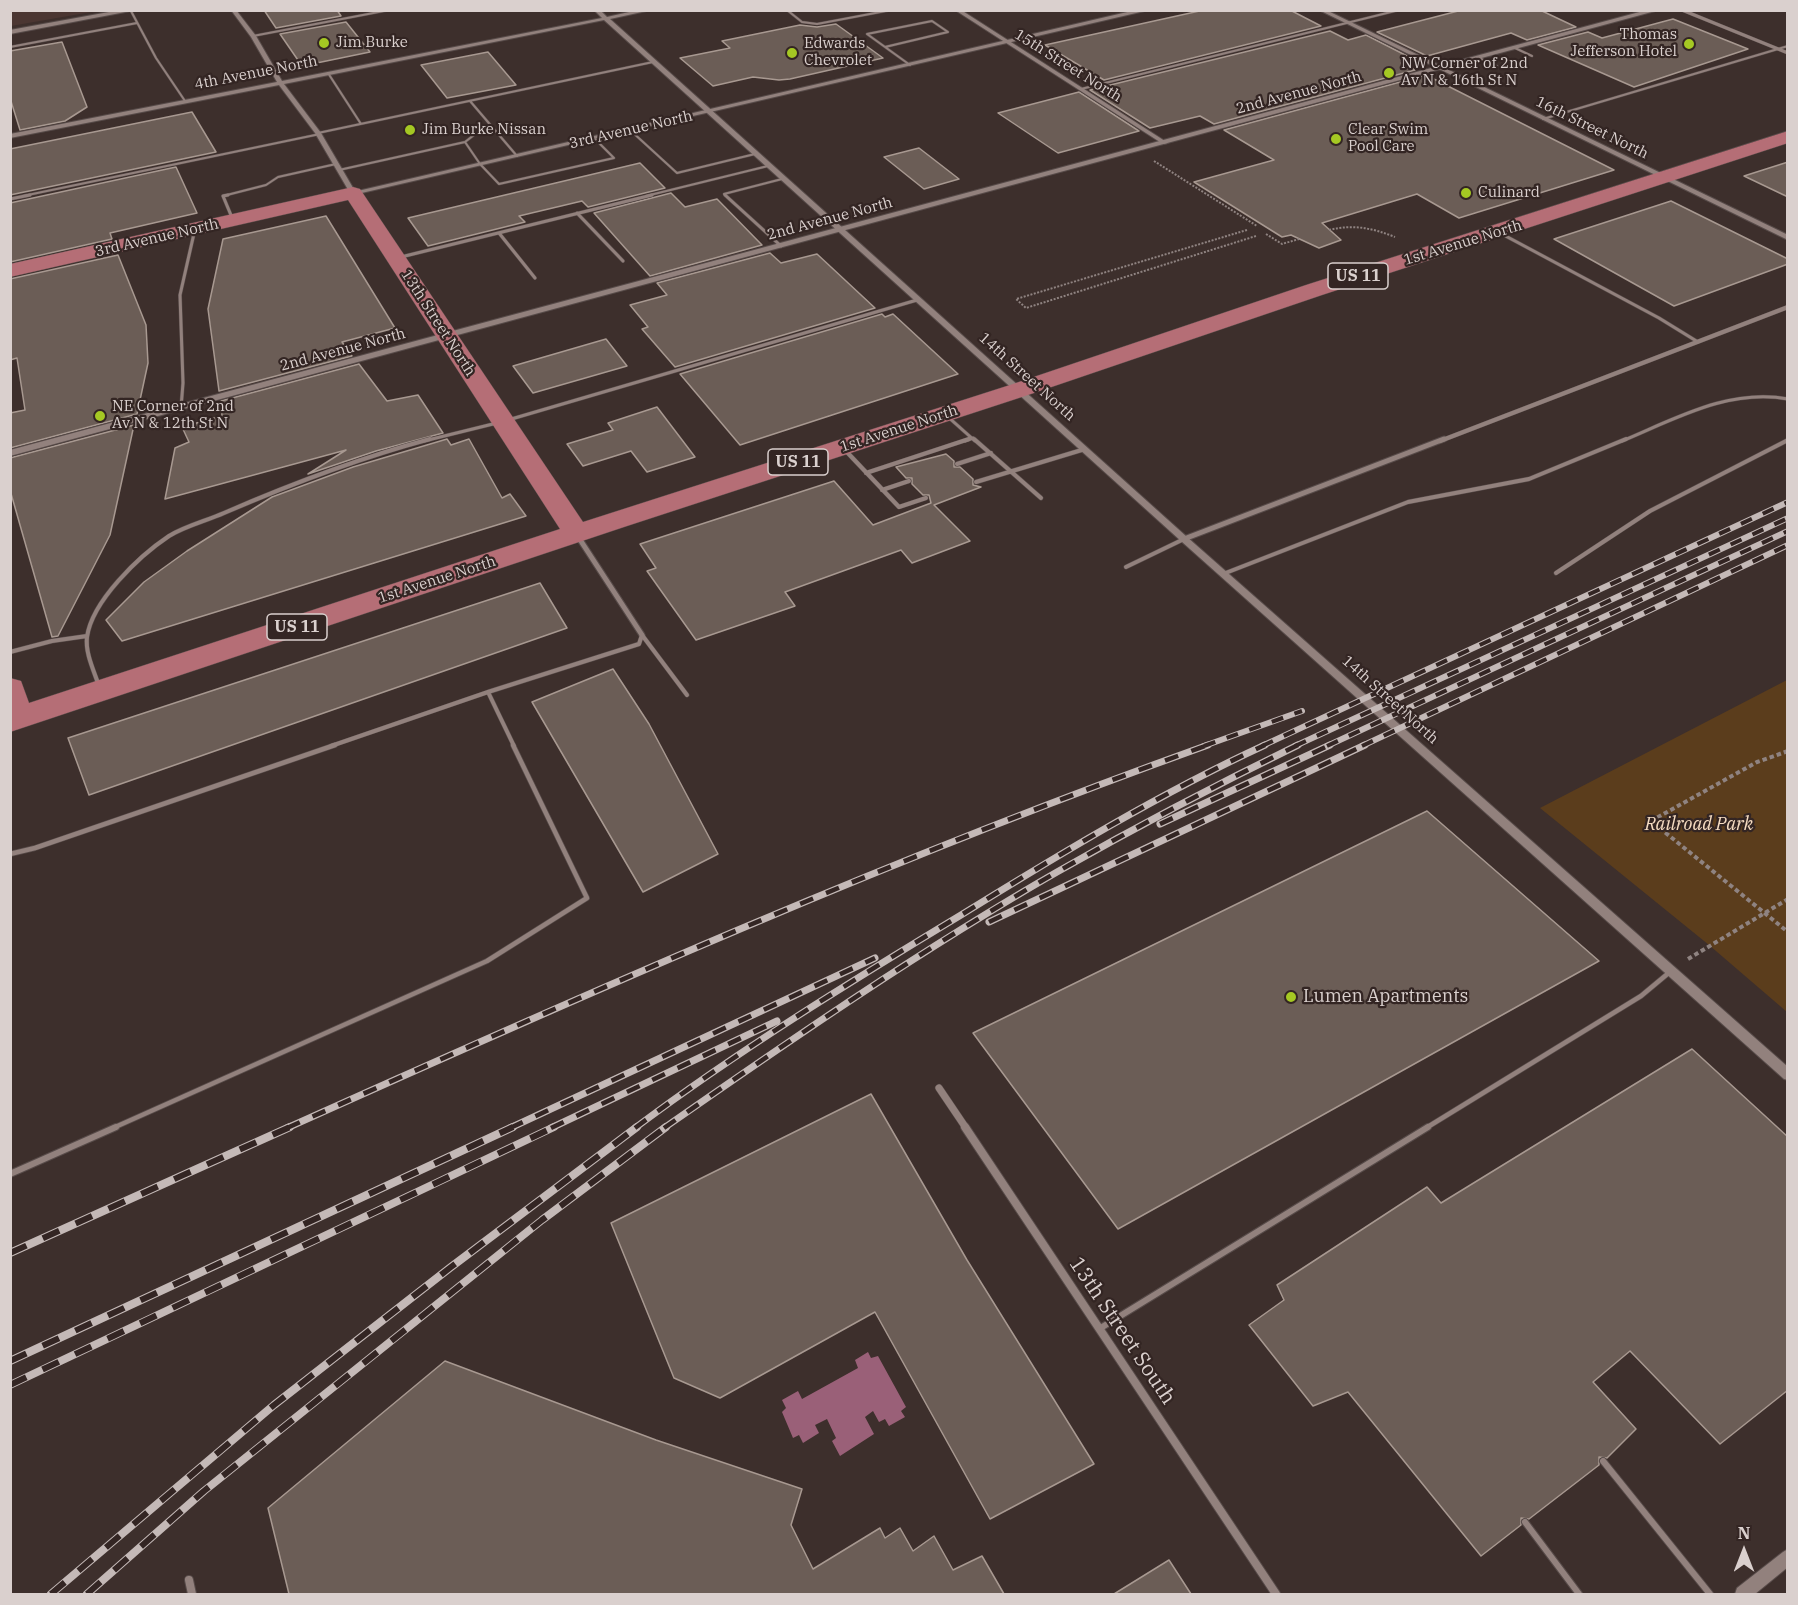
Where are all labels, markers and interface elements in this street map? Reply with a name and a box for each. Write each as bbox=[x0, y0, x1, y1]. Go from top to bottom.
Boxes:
street label: 15th Street North bbox=[1011, 26, 1125, 106]
place label: Thomas Jefferson Hotel bbox=[1570, 26, 1677, 61]
place label: Jim Burke bbox=[336, 34, 408, 52]
place label: Edwards Chevrolet bbox=[804, 35, 872, 70]
marker: Jim Burke bbox=[317, 36, 331, 50]
marker: Thomas Jefferson Hotel bbox=[1682, 37, 1696, 51]
marker: Edwards Chevrolet bbox=[785, 46, 799, 60]
street label: 4th Avenue North bbox=[193, 52, 319, 94]
place label: NW Corner of 2nd Av N & 16th St N bbox=[1401, 55, 1528, 90]
marker: NW Corner of 2nd Av N & 16th St N bbox=[1382, 66, 1396, 80]
street label: 2nd Avenue North bbox=[1234, 68, 1364, 118]
street label: 16th Street North bbox=[1533, 93, 1651, 163]
street label: 3rd Avenue North bbox=[568, 107, 694, 153]
place label: Jim Burke Nissan bbox=[422, 121, 546, 139]
place label: Clear Swim Pool Care bbox=[1348, 121, 1428, 156]
marker: Jim Burke Nissan bbox=[403, 123, 417, 137]
marker: Clear Swim Pool Care bbox=[1329, 132, 1343, 146]
place label: Culinard bbox=[1478, 184, 1540, 202]
marker: Culinard bbox=[1459, 186, 1473, 200]
street label: 2nd Avenue North bbox=[765, 194, 895, 244]
street label: 3rd Avenue North bbox=[94, 215, 220, 261]
street label: 1st Avenue North bbox=[1402, 216, 1524, 270]
road number: US 11 bbox=[1328, 263, 1388, 289]
street label: 13th Street North bbox=[397, 266, 479, 380]
street label: 2nd Avenue North bbox=[278, 325, 408, 375]
street label: 14th Street North bbox=[975, 329, 1079, 425]
place label: NE Corner of 2nd Av N & 12th St N bbox=[112, 398, 234, 433]
street label: 1st Avenue North bbox=[838, 401, 960, 457]
marker: NE Corner of 2nd Av N & 12th St N bbox=[93, 409, 107, 423]
road number: US 11 bbox=[768, 449, 828, 475]
street label: 1st Avenue North bbox=[376, 552, 498, 608]
road number: US 11 bbox=[267, 614, 327, 640]
street label: 14th Street North bbox=[1338, 652, 1442, 748]
park label: Railroad Park bbox=[1645, 814, 1753, 836]
place label: Lumen Apartments bbox=[1303, 986, 1468, 1008]
marker: Lumen Apartments bbox=[1284, 990, 1298, 1004]
street label: 13th Street South bbox=[1063, 1253, 1181, 1409]
north arrow bbox=[1714, 1521, 1774, 1581]
text: N bbox=[1738, 1523, 1750, 1543]

